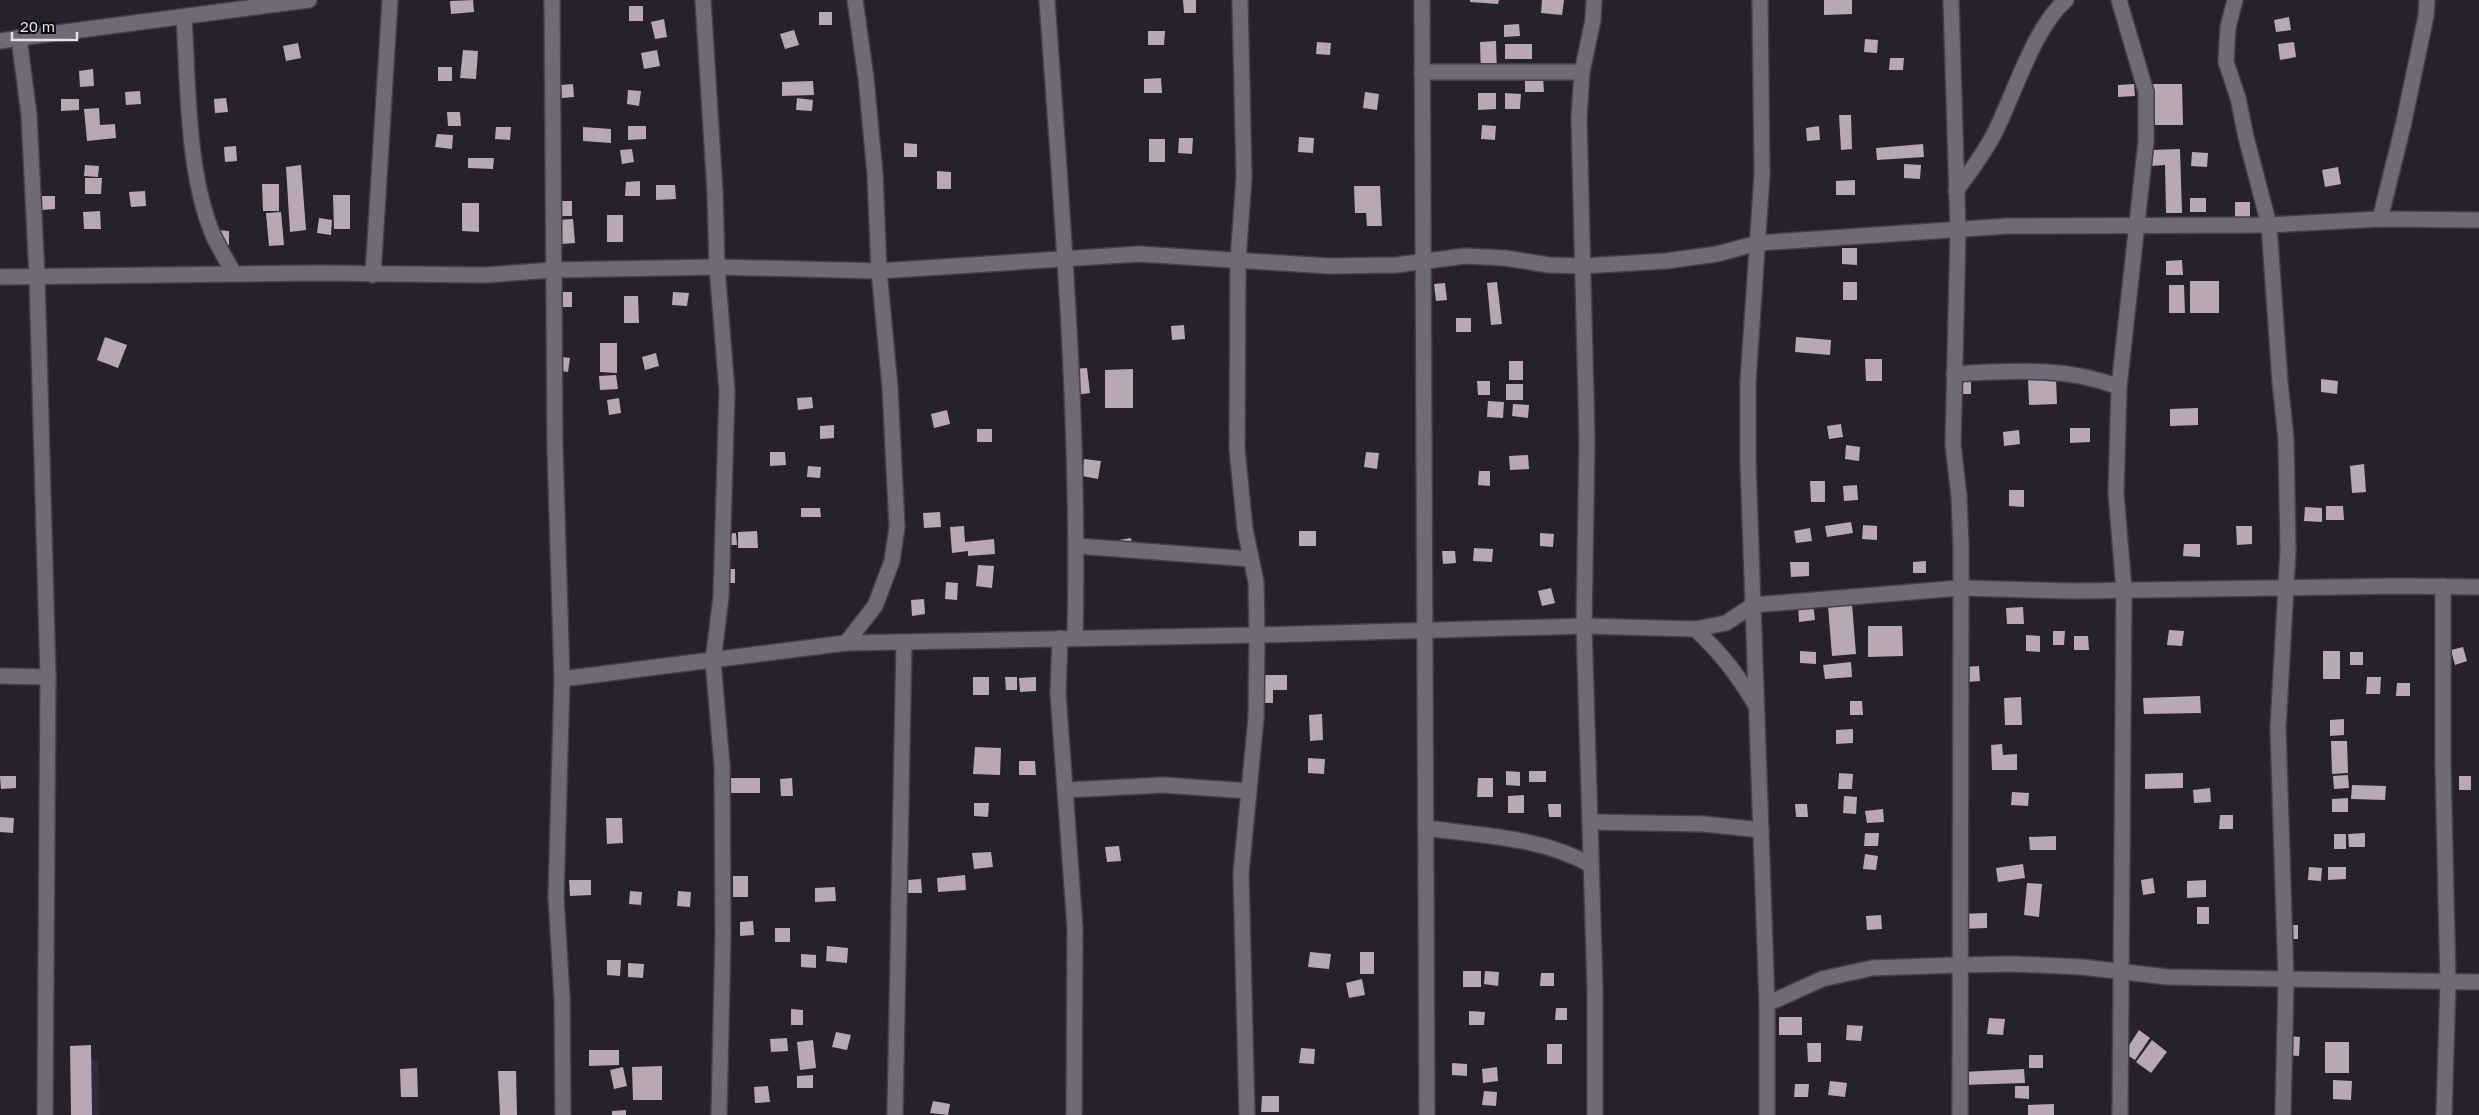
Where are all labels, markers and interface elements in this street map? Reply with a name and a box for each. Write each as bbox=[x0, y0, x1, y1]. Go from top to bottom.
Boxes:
scale bar bbox=[12, 10, 78, 42]
text: 20 m bbox=[20, 17, 55, 35]

